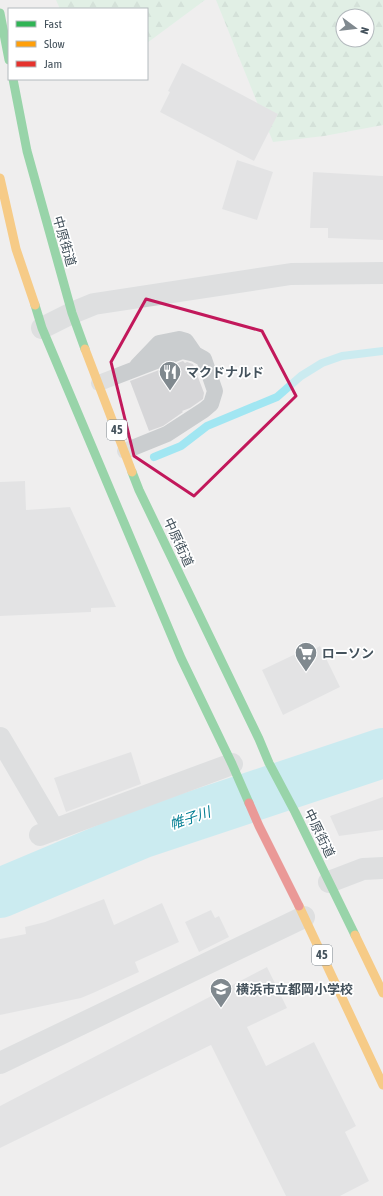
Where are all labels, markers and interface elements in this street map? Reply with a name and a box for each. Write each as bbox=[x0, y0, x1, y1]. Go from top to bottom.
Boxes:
legend bbox=[8, 8, 148, 80]
north arrow bbox=[335, 8, 375, 48]
text: Fast bbox=[44, 17, 62, 31]
text: N bbox=[358, 26, 371, 35]
text: Slow bbox=[44, 37, 65, 51]
text: Jam bbox=[44, 57, 62, 71]
street label: 中原街道 bbox=[50, 214, 79, 268]
restaurant icon: マクドナルド bbox=[157, 359, 183, 392]
place label: マクドナルド bbox=[186, 365, 264, 380]
road number: 45 bbox=[107, 420, 127, 440]
street label: 中原街道 bbox=[161, 515, 196, 569]
supermarket icon: ローソン bbox=[293, 640, 319, 673]
place label: ローソン bbox=[322, 646, 374, 661]
water label: 帷子川 bbox=[168, 803, 214, 832]
street label: 中原街道 bbox=[301, 807, 338, 860]
road number: 45 bbox=[312, 945, 332, 965]
school or university icon: 横浜市立都岡小学校 bbox=[208, 976, 234, 1009]
place label: 横浜市立都岡小学校 bbox=[236, 982, 353, 997]

